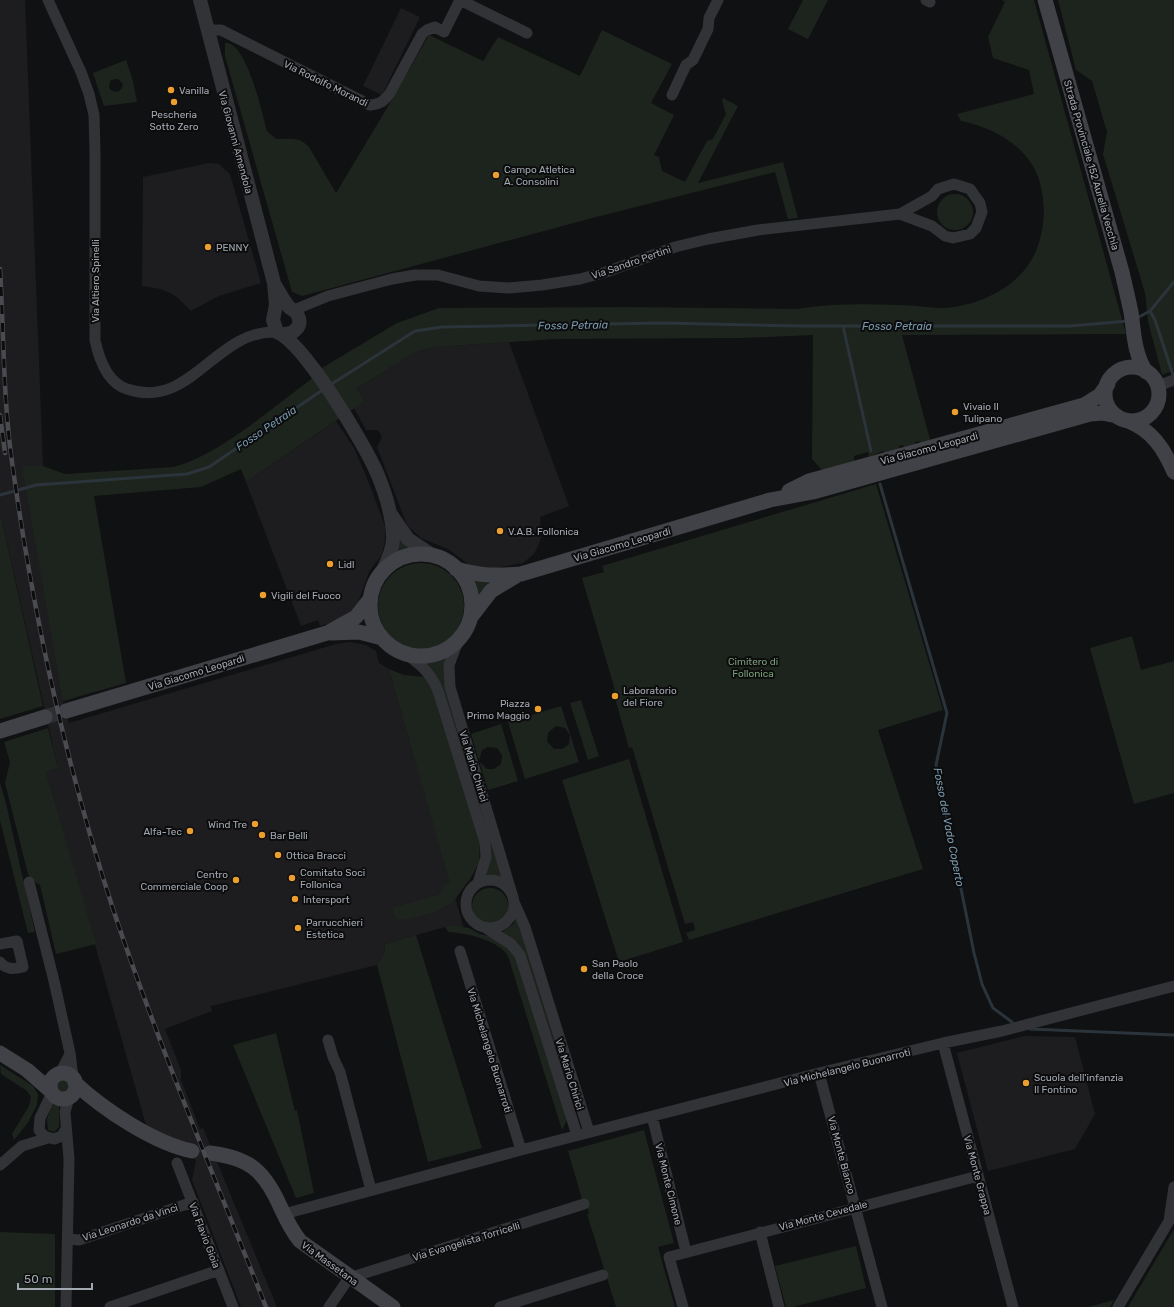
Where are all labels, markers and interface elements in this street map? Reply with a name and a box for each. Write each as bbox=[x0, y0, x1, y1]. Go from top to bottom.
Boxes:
street label: Via Rodolfo Morandi bbox=[281, 58, 370, 110]
street label: Strada Provinciale 152 Aurelia Vecchia bbox=[1061, 79, 1121, 252]
marker: Vanilla bbox=[166, 85, 176, 95]
place label: Vanilla bbox=[179, 85, 209, 97]
street label: Via Giovanni Amendola bbox=[215, 89, 255, 195]
marker: Pescheria Sotto Zero bbox=[169, 97, 179, 107]
place label: Pescheria Sotto Zero bbox=[150, 109, 199, 133]
place label: Campo Atletica A. Consolini bbox=[504, 164, 575, 188]
marker: Campo Atletica A. Consolini bbox=[491, 170, 501, 180]
street label: Via Altiero Spinelli bbox=[90, 239, 102, 323]
marker: PENNY bbox=[203, 242, 213, 252]
place label: PENNY bbox=[216, 242, 249, 254]
street label: Via Sandro Pertini bbox=[590, 244, 673, 282]
water label: Fosso Petraia bbox=[538, 318, 609, 333]
water label: Fosso Petraia bbox=[862, 320, 933, 333]
place label: Vivaio Il Tulipano bbox=[963, 401, 1002, 425]
water label: Fosso Petraia bbox=[234, 403, 299, 453]
marker: Vivaio Il Tulipano bbox=[950, 407, 960, 417]
street label: Via Giacomo Leopardi bbox=[879, 430, 979, 468]
street label: Via Giacomo Leopardi bbox=[572, 525, 672, 565]
marker: V.A.B. Follonica bbox=[495, 526, 505, 536]
place label: V.A.B. Follonica bbox=[508, 526, 579, 538]
marker: Lidl bbox=[325, 559, 335, 569]
place label: Lidl bbox=[338, 559, 354, 571]
marker: Vigili del Fuoco bbox=[258, 590, 268, 600]
place label: Vigili del Fuoco bbox=[271, 590, 341, 602]
street label: Via Giacomo Leopardi bbox=[147, 653, 246, 693]
park label: Cimitero di Follonica bbox=[728, 656, 778, 680]
place label: Laboratorio del Fiore bbox=[623, 685, 677, 709]
marker: Laboratorio del Fiore bbox=[610, 691, 620, 701]
place label: Piazza Primo Maggio bbox=[467, 698, 530, 722]
marker: Piazza Primo Maggio bbox=[533, 704, 543, 714]
street label: Via Mario Chirici bbox=[456, 729, 490, 803]
water label: Fosso del Vado Coperto bbox=[931, 767, 966, 888]
place label: Wind Tre bbox=[208, 819, 247, 831]
marker: Wind Tre bbox=[250, 819, 260, 829]
place label: Alfa-Tec bbox=[143, 826, 182, 838]
marker: Alfa-Tec bbox=[185, 826, 195, 836]
marker: Bar Belli bbox=[257, 830, 267, 840]
place label: Bar Belli bbox=[270, 830, 308, 842]
marker: Ottica Bracci bbox=[273, 850, 283, 860]
place label: Ottica Bracci bbox=[286, 850, 346, 862]
place label: Comitato Soci Follonica bbox=[300, 867, 365, 891]
place label: Centro Commerciale Coop bbox=[140, 869, 228, 893]
marker: Comitato Soci Follonica bbox=[287, 873, 297, 883]
marker: Centro Commerciale Coop bbox=[231, 875, 241, 885]
marker: Intersport bbox=[290, 894, 300, 904]
place label: Intersport bbox=[303, 894, 350, 906]
place label: Parrucchieri Estetica bbox=[306, 917, 363, 941]
marker: Parrucchieri Estetica bbox=[293, 923, 303, 933]
place label: San Paolo della Croce bbox=[592, 958, 644, 982]
marker: San Paolo della Croce bbox=[579, 964, 589, 974]
street label: Via Michelangelo Buonarroti bbox=[464, 986, 514, 1114]
street label: Via Mario Chirici bbox=[552, 1037, 586, 1111]
street label: Via Michelangelo Buonarroti bbox=[783, 1046, 912, 1090]
place label: Scuola dell'infanzia Il Fontino bbox=[1034, 1072, 1123, 1096]
marker: Scuola dell'infanzia Il Fontino bbox=[1021, 1078, 1031, 1088]
street label: Via Monte Bianco bbox=[825, 1115, 857, 1196]
street label: Via Monte Grappa bbox=[961, 1134, 993, 1216]
street label: Via Monte Cimone bbox=[652, 1142, 684, 1227]
street label: Via Monte Cevedale bbox=[778, 1198, 869, 1234]
street label: Via Flavio Gioia bbox=[186, 1201, 222, 1270]
street label: Via Leonardo da Vinci bbox=[81, 1202, 180, 1244]
street label: Via Evangelista Torricelli bbox=[411, 1220, 522, 1264]
street label: Via Massetana bbox=[299, 1239, 360, 1288]
scale bar bbox=[18, 1265, 92, 1291]
text: 50 m bbox=[24, 1272, 52, 1286]

